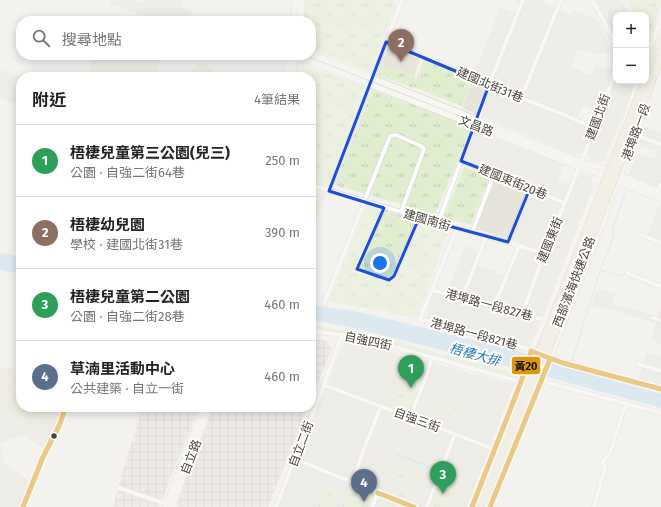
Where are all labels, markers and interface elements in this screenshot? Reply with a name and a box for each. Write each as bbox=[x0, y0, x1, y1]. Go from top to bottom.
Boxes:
map controls bbox=[613, 12, 649, 84]
button: + bbox=[613, 12, 649, 48]
search box bbox=[16, 16, 316, 60]
icon: search bbox=[30, 27, 52, 49]
pin: 2 bbox=[388, 29, 414, 62]
text: 搜尋地點 bbox=[62, 31, 122, 49]
button: − bbox=[613, 48, 649, 84]
street label: 建國北街31巷 bbox=[455, 65, 525, 105]
text: 附近 bbox=[32, 90, 66, 111]
text: 4筆結果 bbox=[254, 92, 300, 107]
street label: 建國北街 bbox=[583, 92, 613, 142]
street label: 港埠路一段 bbox=[619, 101, 653, 163]
street label: 文昌路 bbox=[457, 113, 495, 139]
text: 梧棲兒童第三公園(兒三) bbox=[70, 144, 230, 162]
text: 1 bbox=[42, 153, 48, 168]
text: 250 m bbox=[265, 153, 300, 168]
street label: 建國東街20巷 bbox=[477, 162, 549, 202]
text: 公園 · 自強二街64巷 bbox=[70, 165, 185, 180]
street label: 建國南街 bbox=[402, 207, 452, 233]
street label: 建國東街 bbox=[535, 215, 565, 265]
text: 梧棲幼兒園 bbox=[70, 216, 145, 234]
text: 2 bbox=[42, 225, 48, 240]
text: 390 m bbox=[265, 225, 300, 240]
street label: 西部濱海快速公路 bbox=[550, 235, 598, 329]
text: 學校 · 建國北街31巷 bbox=[70, 237, 183, 252]
your location bbox=[370, 253, 390, 273]
street label: 港埠路一段827巷 bbox=[444, 287, 534, 323]
text: 梧棲兒童第二公園 bbox=[70, 288, 190, 306]
text: 3 bbox=[42, 297, 48, 312]
text: 460 m bbox=[264, 297, 300, 312]
text: 公園 · 自強二街28巷 bbox=[70, 309, 185, 324]
street label: 港埠路一段821巷 bbox=[429, 316, 519, 352]
street label: 自強四街 bbox=[343, 329, 393, 353]
water label: 梧棲大排 bbox=[448, 341, 504, 369]
pin: 1 bbox=[398, 355, 424, 388]
line badge: 黃20 bbox=[511, 356, 541, 375]
text: 草湳里活動中心 bbox=[70, 360, 175, 378]
text: 黃20 bbox=[514, 360, 538, 373]
text: 4 bbox=[41, 369, 49, 384]
text: 460 m bbox=[264, 369, 300, 384]
text: 公共建築 · 自立一街 bbox=[70, 381, 184, 396]
street label: 自強三街 bbox=[392, 405, 442, 435]
street label: 自立二街 bbox=[286, 419, 316, 469]
unlabelled marker bbox=[49, 431, 59, 441]
street label: 自立路 bbox=[178, 438, 204, 476]
pin: 3 bbox=[430, 461, 456, 494]
pin: 4 bbox=[351, 469, 377, 502]

